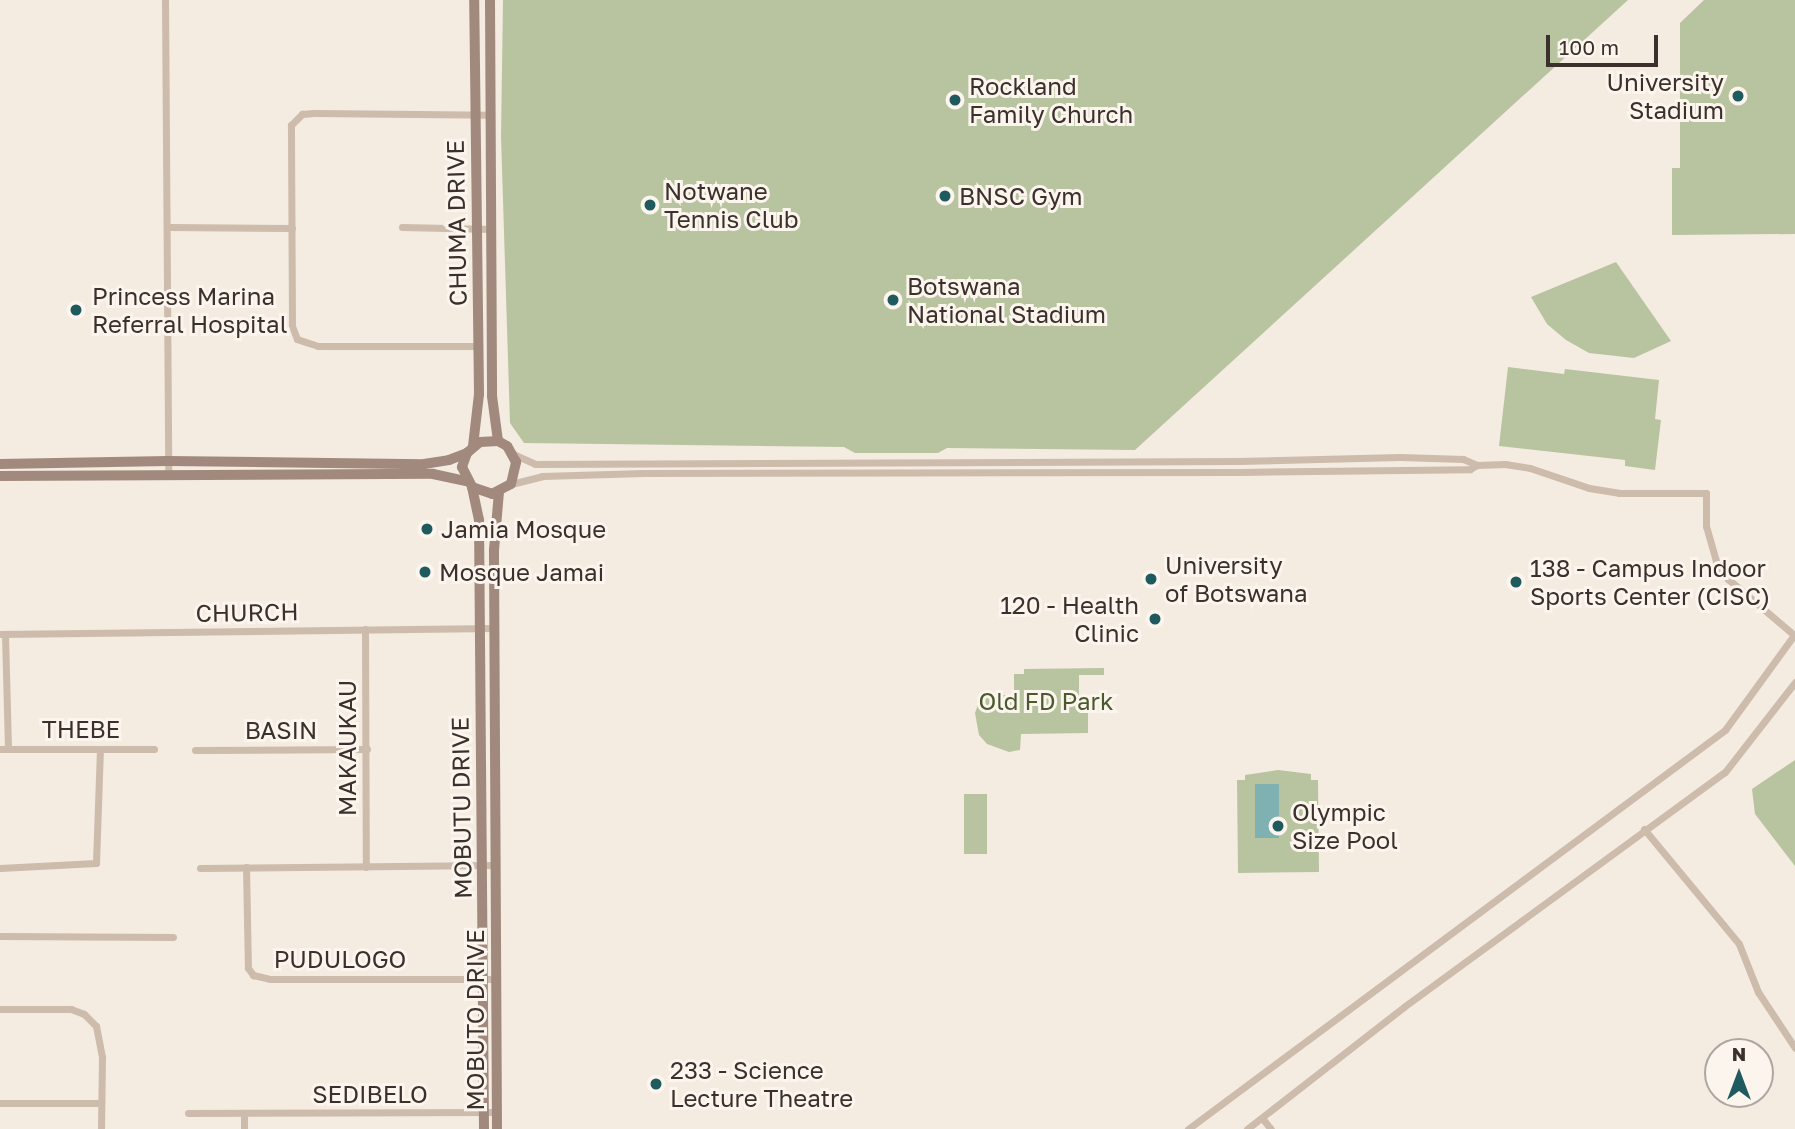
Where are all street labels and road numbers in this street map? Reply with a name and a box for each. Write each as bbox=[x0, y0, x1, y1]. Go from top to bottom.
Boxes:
street label: CHUMA DRIVE bbox=[440, 140, 472, 306]
street label: CHURCH bbox=[195, 597, 299, 627]
street label: MAKAUKAU bbox=[333, 680, 361, 816]
street label: THEBE bbox=[42, 715, 120, 743]
street label: BASIN bbox=[245, 716, 317, 744]
street label: MOBUTU DRIVE bbox=[445, 717, 477, 899]
street label: MOBUTO DRIVE bbox=[461, 929, 489, 1111]
street label: PUDULOGO bbox=[274, 945, 406, 973]
street label: SEDIBELO bbox=[312, 1080, 428, 1108]

